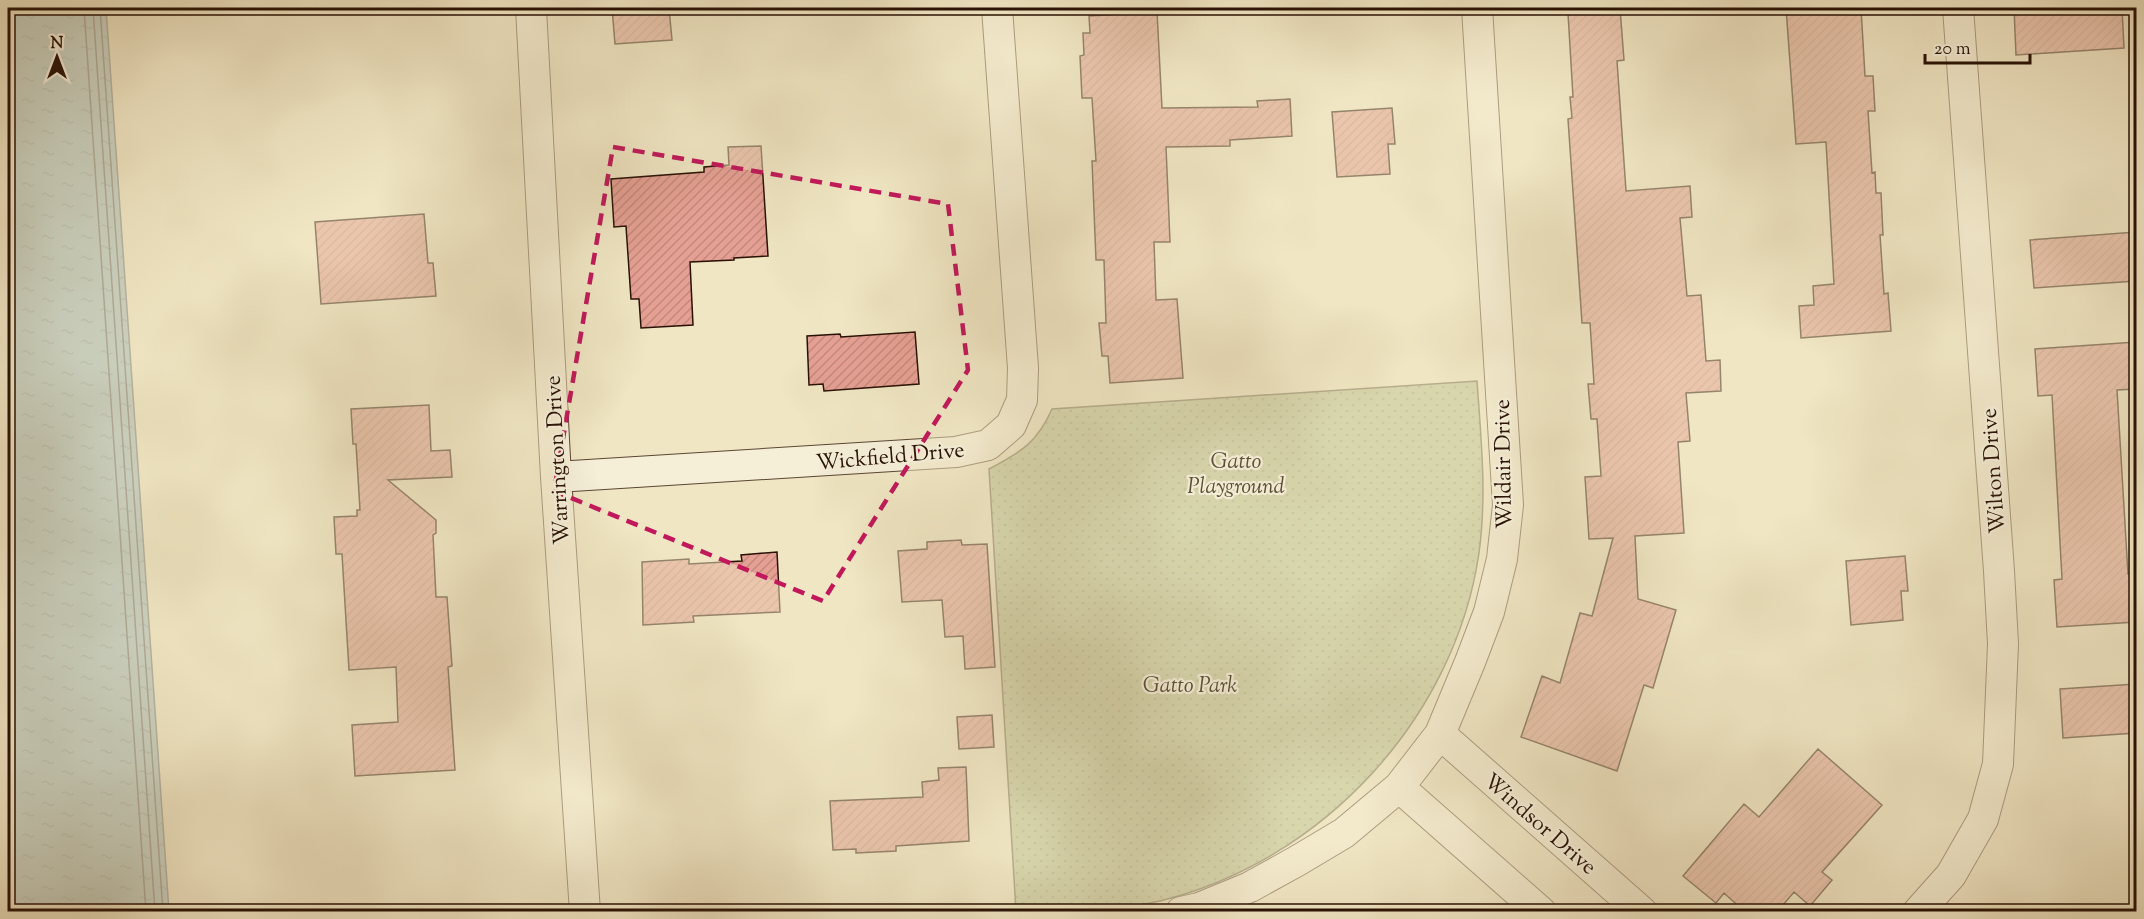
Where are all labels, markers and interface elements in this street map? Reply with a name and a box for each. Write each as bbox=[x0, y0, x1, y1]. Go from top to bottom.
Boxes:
north arrow bbox=[27, 27, 87, 87]
scale bar bbox=[1925, 27, 2030, 65]
text: N bbox=[51, 33, 64, 56]
text: 20 m bbox=[1934, 37, 1971, 63]
street label: Warrington Drive bbox=[539, 374, 579, 545]
street label: Wildair Drive bbox=[1488, 399, 1522, 529]
street label: Wilton Drive bbox=[1975, 407, 2015, 535]
street label: Wickfield Drive bbox=[815, 436, 966, 480]
park label: Gatto Playground bbox=[1187, 447, 1285, 504]
park label: Gatto Park bbox=[1143, 671, 1237, 703]
street label: Windsor Drive bbox=[1475, 767, 1603, 884]

